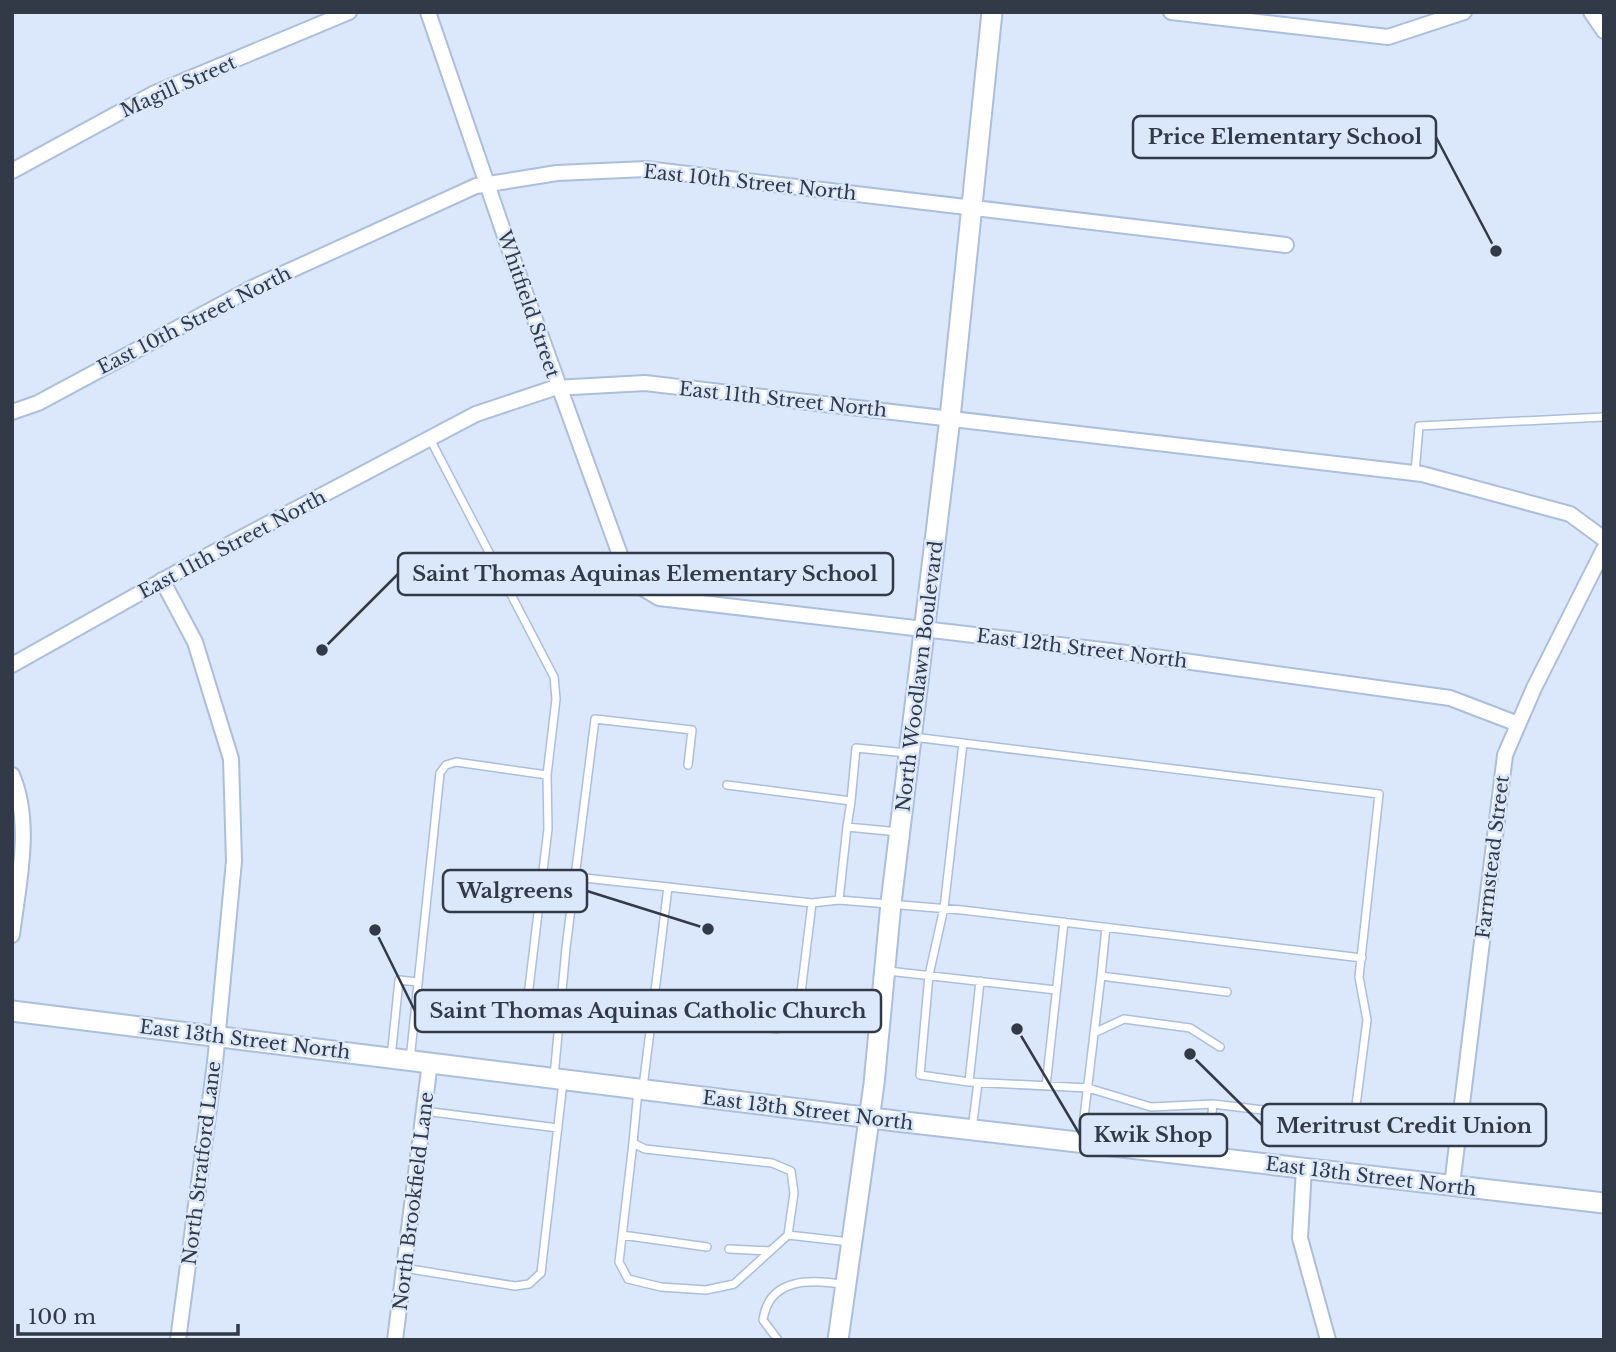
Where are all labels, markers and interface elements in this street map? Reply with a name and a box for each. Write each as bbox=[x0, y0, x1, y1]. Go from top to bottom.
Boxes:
street label: Magill Street bbox=[117, 50, 240, 122]
callout: Price Elementary School bbox=[1133, 116, 1436, 158]
text: Price Elementary School bbox=[1148, 124, 1423, 150]
street label: East 10th Street North bbox=[642, 160, 858, 205]
street label: Whitfield Street bbox=[492, 227, 565, 382]
street label: East 10th Street North bbox=[94, 262, 295, 379]
street label: East 11th Street North bbox=[678, 377, 888, 422]
street label: East 11th Street North bbox=[135, 485, 330, 604]
street label: North Woodlawn Boulevard bbox=[891, 539, 948, 813]
callout: Saint Thomas Aquinas Elementary School bbox=[398, 553, 893, 595]
text: Saint Thomas Aquinas Elementary School bbox=[412, 561, 878, 587]
street label: East 12th Street North bbox=[975, 624, 1189, 673]
street label: Farmstead Street bbox=[1471, 773, 1514, 940]
callout: Walgreens bbox=[443, 870, 587, 912]
text: Walgreens bbox=[456, 878, 573, 904]
callout: Saint Thomas Aquinas Catholic Church bbox=[415, 990, 881, 1032]
text: Saint Thomas Aquinas Catholic Church bbox=[430, 998, 866, 1024]
street label: East 13th Street North bbox=[138, 1015, 352, 1064]
street label: North Stratford Lane bbox=[178, 1060, 225, 1266]
street label: East 13th Street North bbox=[701, 1086, 915, 1135]
street label: North Brookfield Lane bbox=[389, 1091, 438, 1312]
callout: Meritrust Credit Union bbox=[1262, 1104, 1546, 1146]
text: Meritrust Credit Union bbox=[1276, 1113, 1532, 1139]
callout: Kwik Shop bbox=[1080, 1114, 1227, 1156]
text: Kwik Shop bbox=[1094, 1122, 1212, 1148]
street label: East 13th Street North bbox=[1264, 1152, 1478, 1201]
scale bar bbox=[18, 1292, 238, 1336]
text: 100 m bbox=[28, 1304, 96, 1330]

